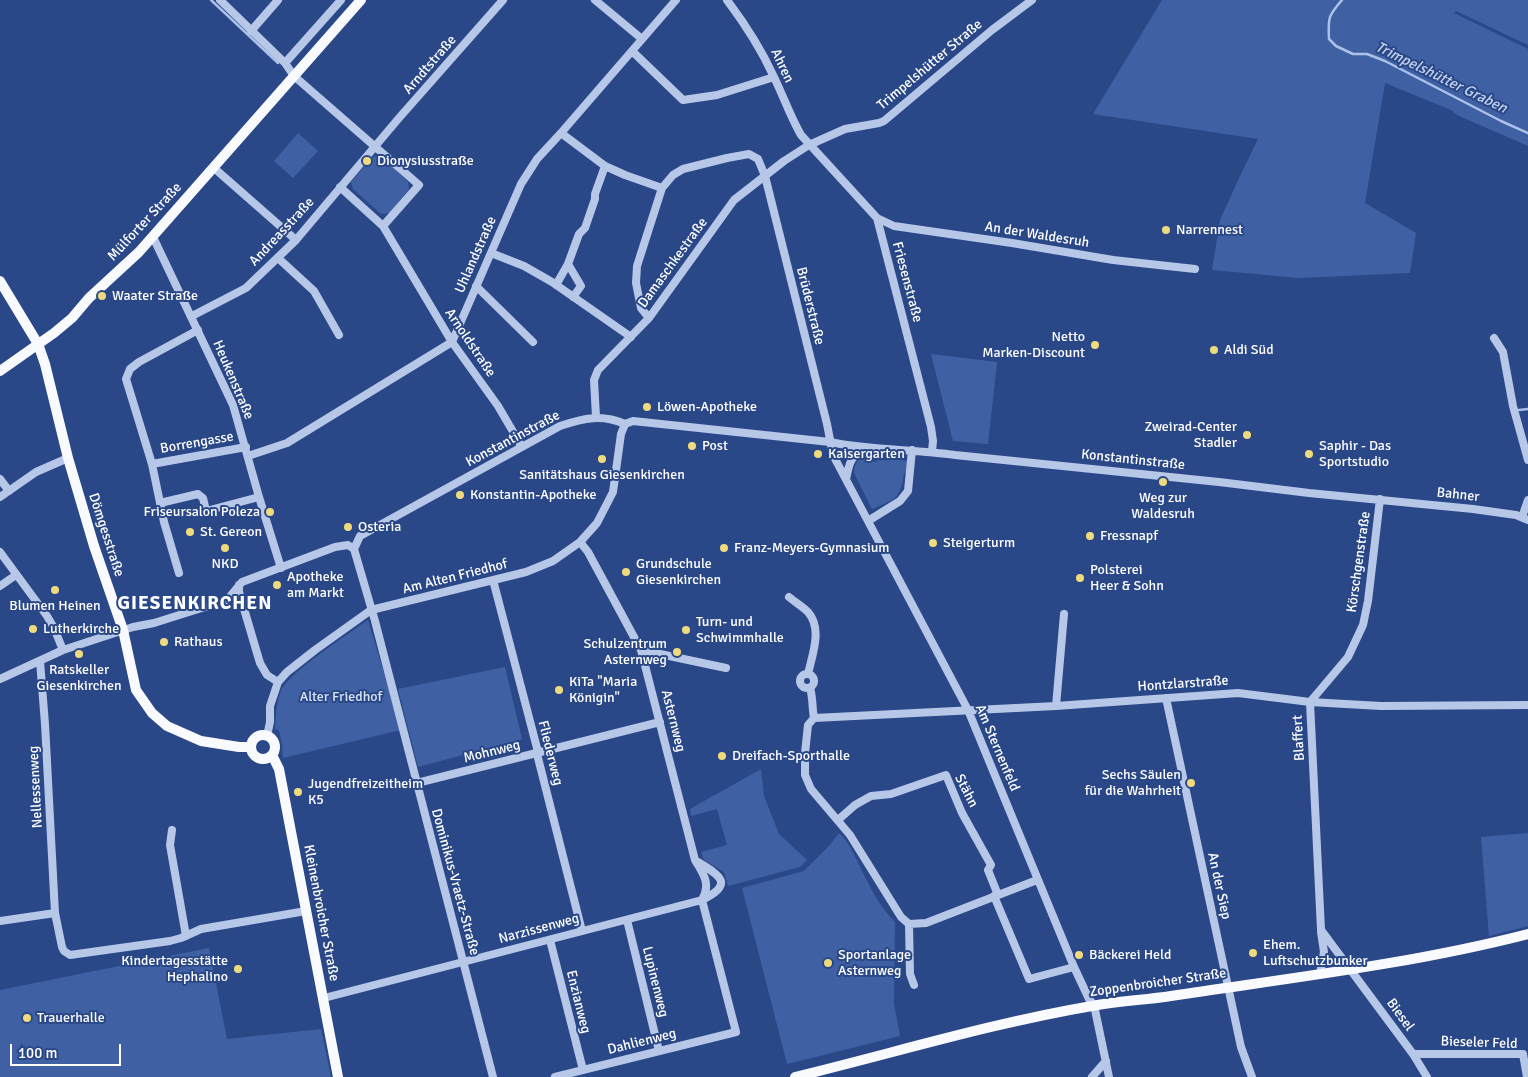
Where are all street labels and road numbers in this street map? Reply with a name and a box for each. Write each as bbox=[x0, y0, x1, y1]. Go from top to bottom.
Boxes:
street label: Trimpelshütter Straße bbox=[874, 16, 986, 114]
street label: Arndtstraße bbox=[400, 32, 460, 98]
street label: Ahren bbox=[767, 46, 797, 86]
street label: Mülforter Straße bbox=[104, 179, 186, 265]
street label: Andreasstraße bbox=[246, 194, 318, 270]
street label: Uhlandstraße bbox=[452, 214, 500, 296]
street label: Damaschkestraße bbox=[635, 215, 711, 311]
street label: An der Waldesruh bbox=[984, 218, 1090, 252]
street label: Friesenstraße bbox=[888, 240, 926, 324]
street label: Brüderstraße bbox=[792, 265, 828, 347]
street label: Arnoldstraße bbox=[441, 306, 499, 380]
street label: Heukenstraße bbox=[209, 338, 257, 422]
street label: Konstantinstraße bbox=[463, 407, 563, 471]
street label: Borrengasse bbox=[159, 428, 235, 458]
street label: Konstantinstraße bbox=[1080, 446, 1186, 474]
street label: Bahner bbox=[1436, 484, 1480, 506]
street label: Dömgesstraße bbox=[85, 491, 127, 579]
street label: Körschgenstraße bbox=[1344, 510, 1374, 614]
street label: Am Alten Friedhof bbox=[401, 556, 509, 598]
street label: Hontzlarstraße bbox=[1137, 672, 1229, 696]
street label: Asternweg bbox=[657, 688, 689, 754]
street label: Am Sternenfeld bbox=[971, 702, 1023, 794]
street label: Blaffert bbox=[1289, 715, 1309, 761]
street label: Fliederweg bbox=[534, 719, 566, 787]
street label: Mohnweg bbox=[462, 737, 522, 767]
street label: Nellessenweg bbox=[25, 745, 47, 829]
street label: Stähn bbox=[951, 772, 981, 810]
street label: Dominikus-Vraetz-Straße bbox=[427, 807, 483, 957]
street label: Kleinenbroicher Straße bbox=[300, 843, 342, 983]
street label: An der Siep bbox=[1204, 851, 1234, 921]
street label: Narzissenweg bbox=[497, 910, 581, 948]
street label: Lupinenweg bbox=[638, 945, 672, 1019]
street label: Zoppenbroicher Straße bbox=[1089, 965, 1227, 1001]
street label: Enzianweg bbox=[562, 969, 594, 1035]
street label: Biesel bbox=[1382, 995, 1418, 1035]
street label: Dahlienweg bbox=[606, 1025, 678, 1059]
street label: Bieseler Feld bbox=[1440, 1033, 1518, 1053]

